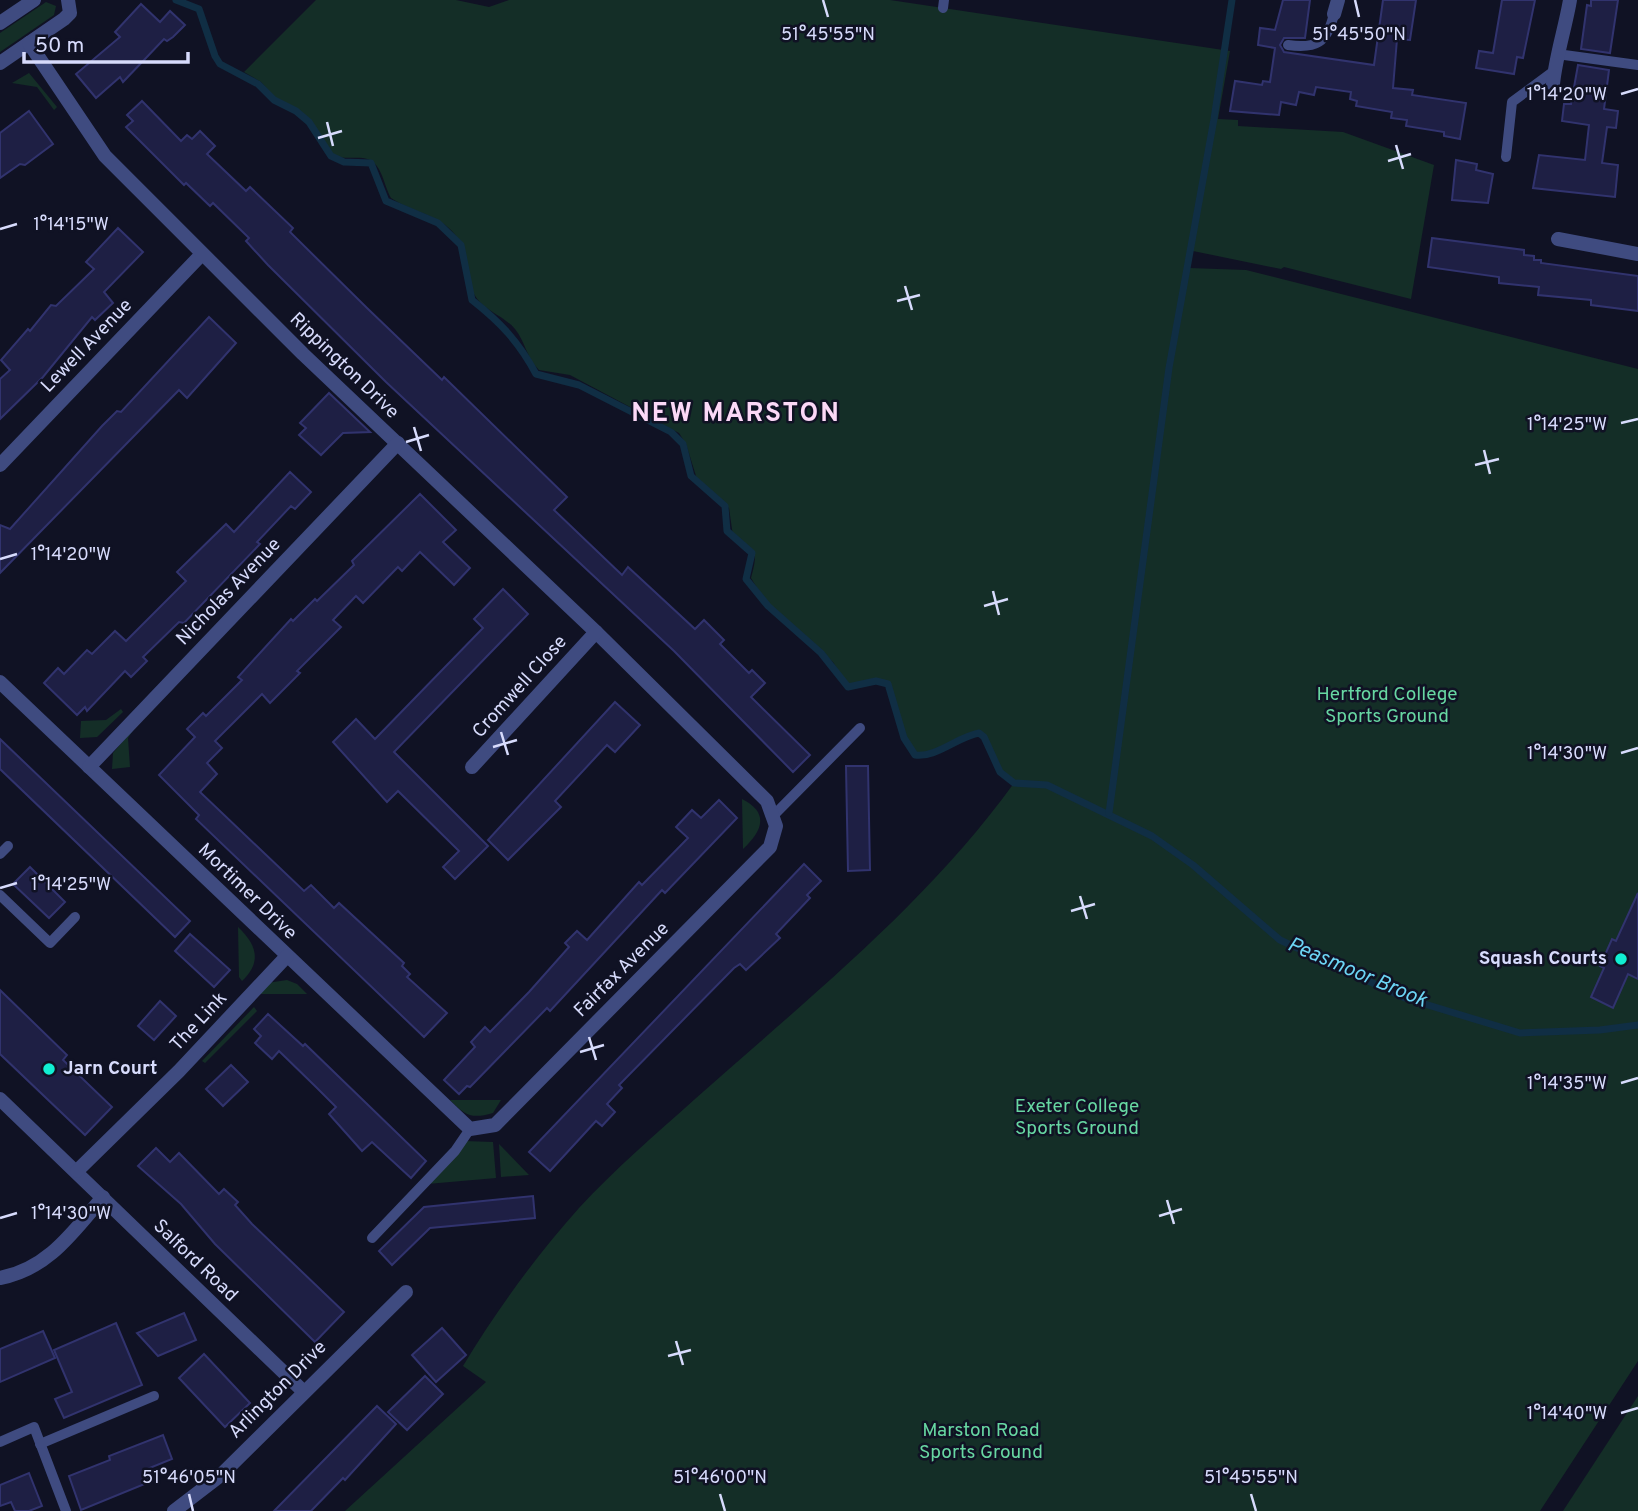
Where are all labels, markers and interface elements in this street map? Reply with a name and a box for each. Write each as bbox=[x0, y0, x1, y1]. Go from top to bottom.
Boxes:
scale bar bbox=[24, 21, 189, 65]
text: 51°45'55"N bbox=[781, 24, 875, 47]
text: 51°45'50"N bbox=[1312, 24, 1406, 47]
text: 50 m bbox=[35, 33, 84, 60]
text: 1°14'20"W bbox=[1527, 84, 1607, 107]
text: 1°14'15"W bbox=[33, 214, 109, 237]
street label: Lewell Avenue bbox=[36, 294, 138, 398]
street label: Rippington Drive bbox=[284, 308, 404, 424]
district label: NEW MARSTON bbox=[631, 398, 841, 431]
text: 1°14'25"W bbox=[1527, 414, 1607, 437]
street label: Nicholas Avenue bbox=[172, 533, 286, 651]
text: 1°14'20"W bbox=[31, 544, 111, 567]
street label: Cromwell Close bbox=[467, 631, 573, 743]
park label: Hertford College Sports Ground bbox=[1316, 683, 1458, 729]
text: 1°14'30"W bbox=[1527, 743, 1607, 766]
street label: Mortimer Drive bbox=[192, 839, 302, 945]
text: 1°14'25"W bbox=[31, 874, 111, 897]
street label: Fairfax Avenue bbox=[569, 917, 675, 1023]
water label: Peasmoor Brook bbox=[1283, 931, 1431, 1015]
place label: Squash Courts bbox=[1479, 947, 1607, 971]
marker: Squash Courts bbox=[1613, 951, 1629, 967]
street label: The Link bbox=[165, 987, 233, 1057]
place label: Jarn Court bbox=[63, 1057, 158, 1081]
marker: Jarn Court bbox=[41, 1061, 57, 1077]
text: 1°14'35"W bbox=[1527, 1073, 1607, 1096]
park label: Exeter College Sports Ground bbox=[1015, 1095, 1139, 1141]
text: 1°14'30"W bbox=[31, 1203, 111, 1226]
street label: Salford Road bbox=[148, 1215, 242, 1307]
street label: Arlington Drive bbox=[224, 1336, 332, 1444]
text: 1°14'40"W bbox=[1527, 1403, 1607, 1426]
park label: Marston Road Sports Ground bbox=[919, 1419, 1043, 1465]
text: 51°46'05"N bbox=[142, 1467, 236, 1490]
text: 51°46'00"N bbox=[673, 1467, 767, 1490]
text: 51°45'55"N bbox=[1204, 1467, 1298, 1490]

